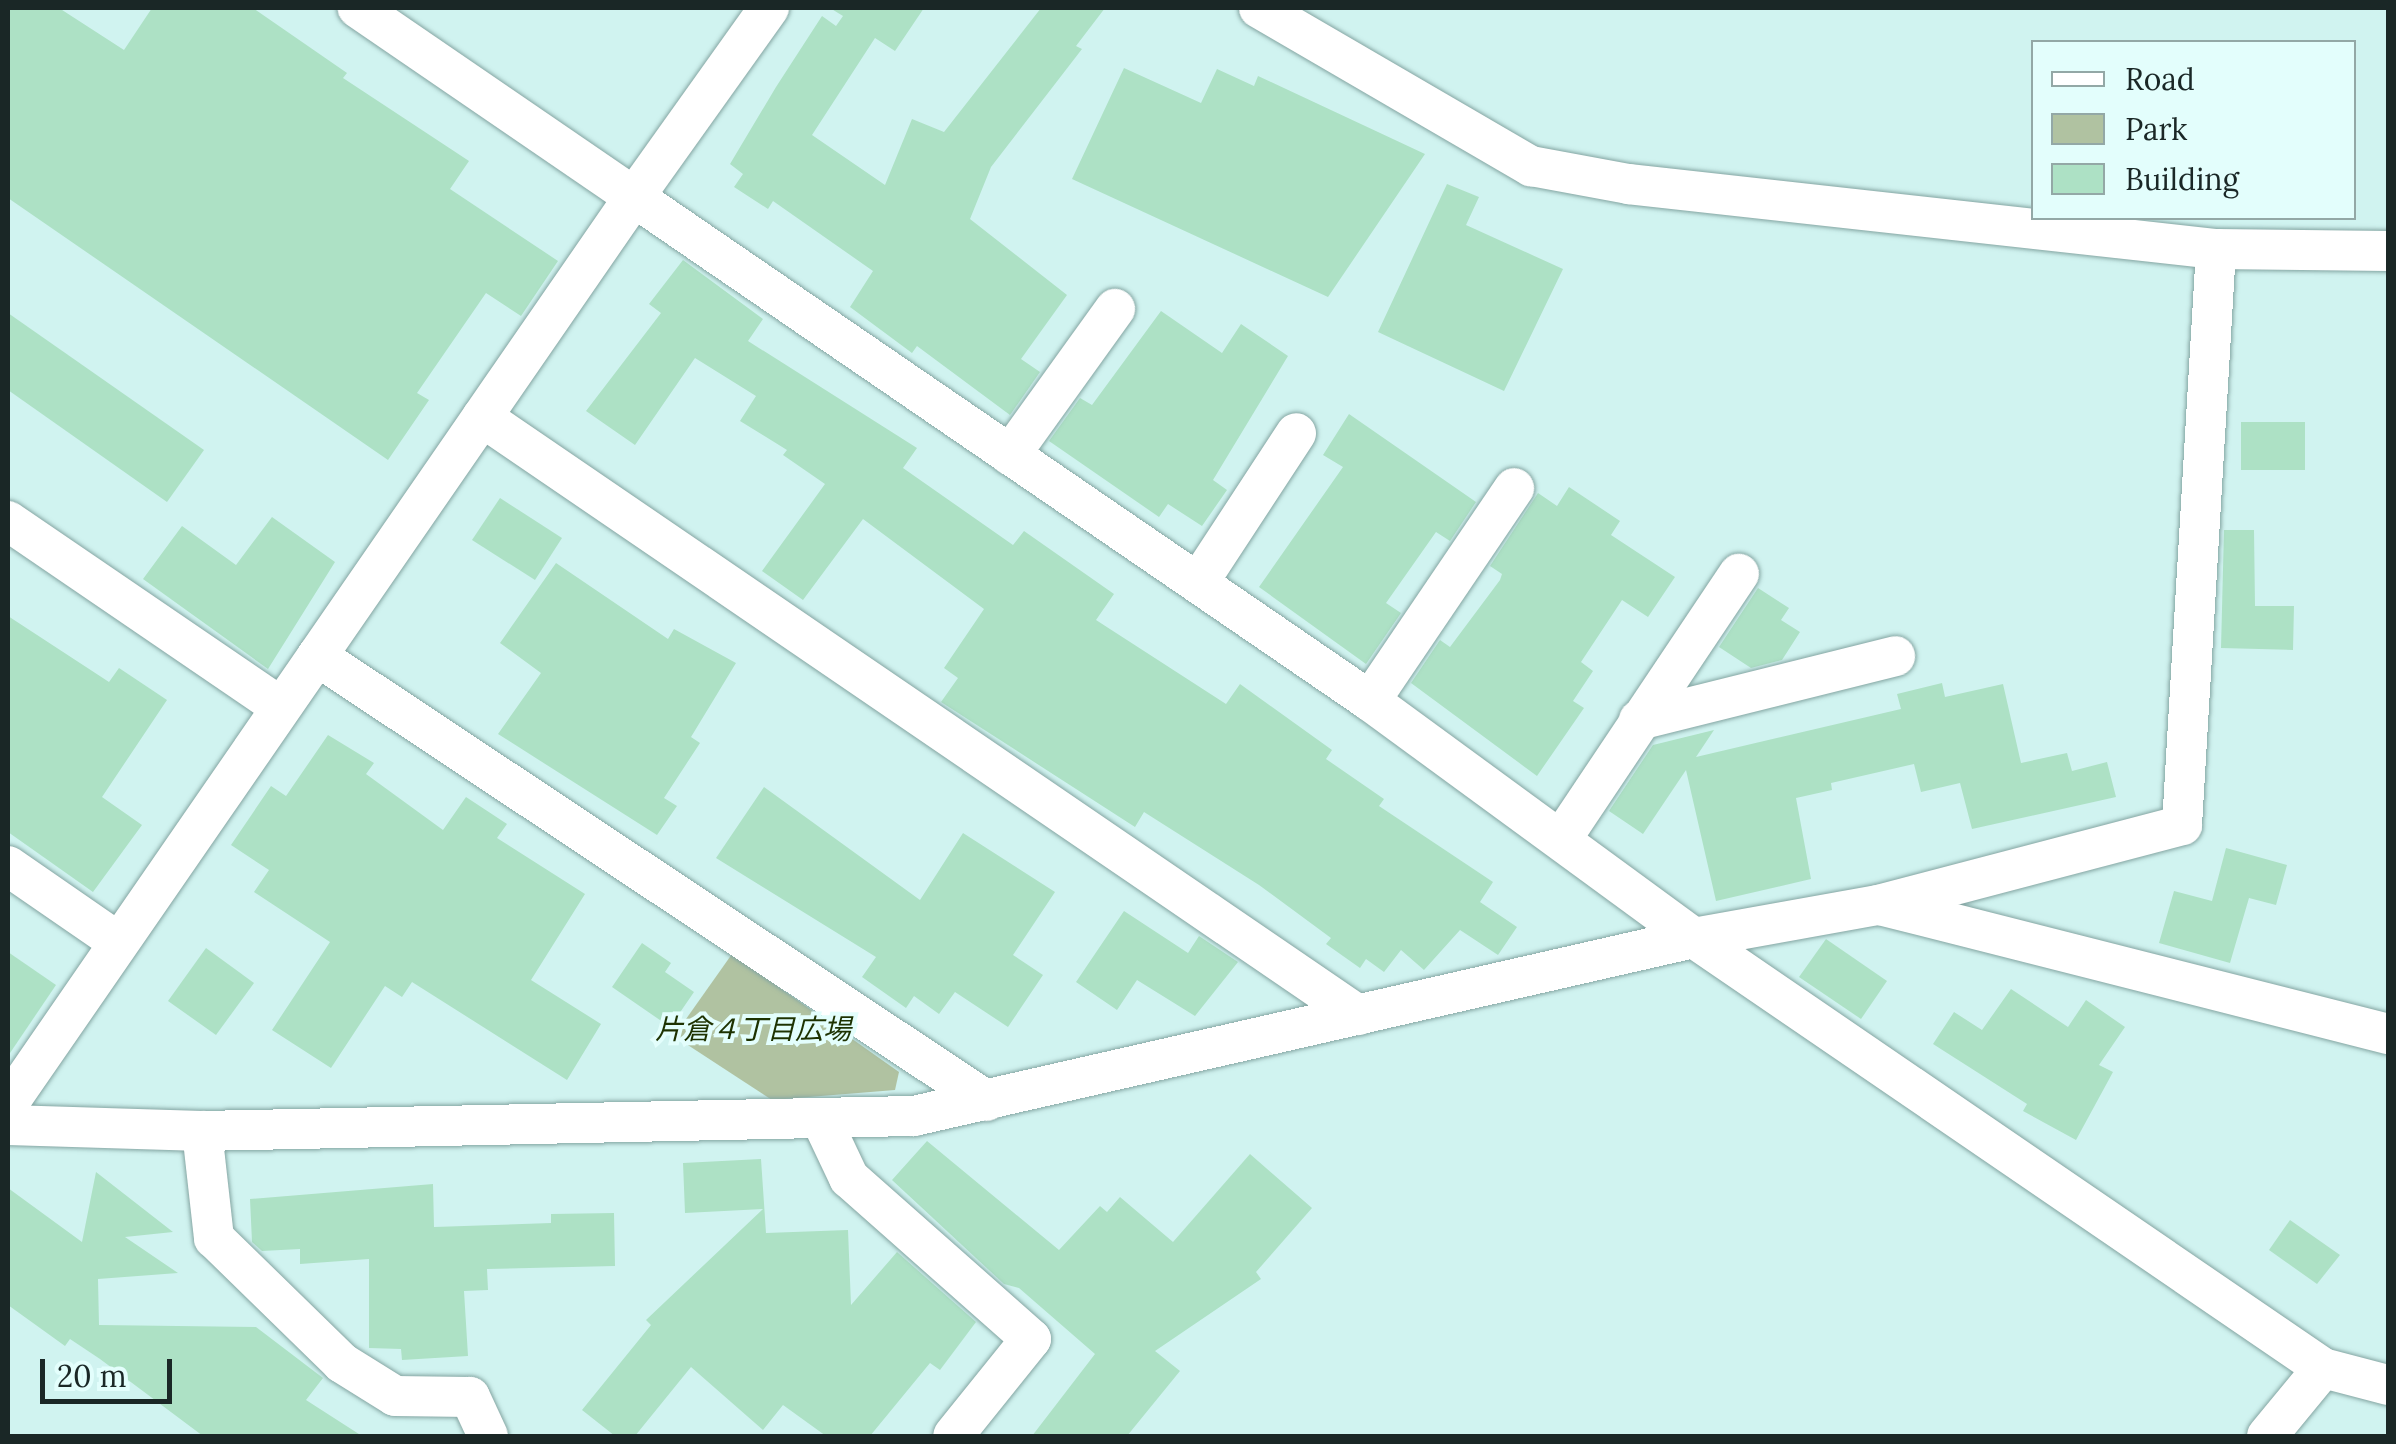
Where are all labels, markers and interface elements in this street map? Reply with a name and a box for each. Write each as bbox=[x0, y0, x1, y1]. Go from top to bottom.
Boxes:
legend bbox=[2031, 40, 2356, 220]
text: Road bbox=[2125, 60, 2195, 98]
text: Park bbox=[2125, 110, 2187, 148]
text: Building bbox=[2125, 160, 2239, 198]
park label: 片倉４丁目広場 bbox=[655, 1012, 851, 1046]
scale bar bbox=[45, 1339, 178, 1401]
text: 20 m bbox=[57, 1357, 126, 1395]

